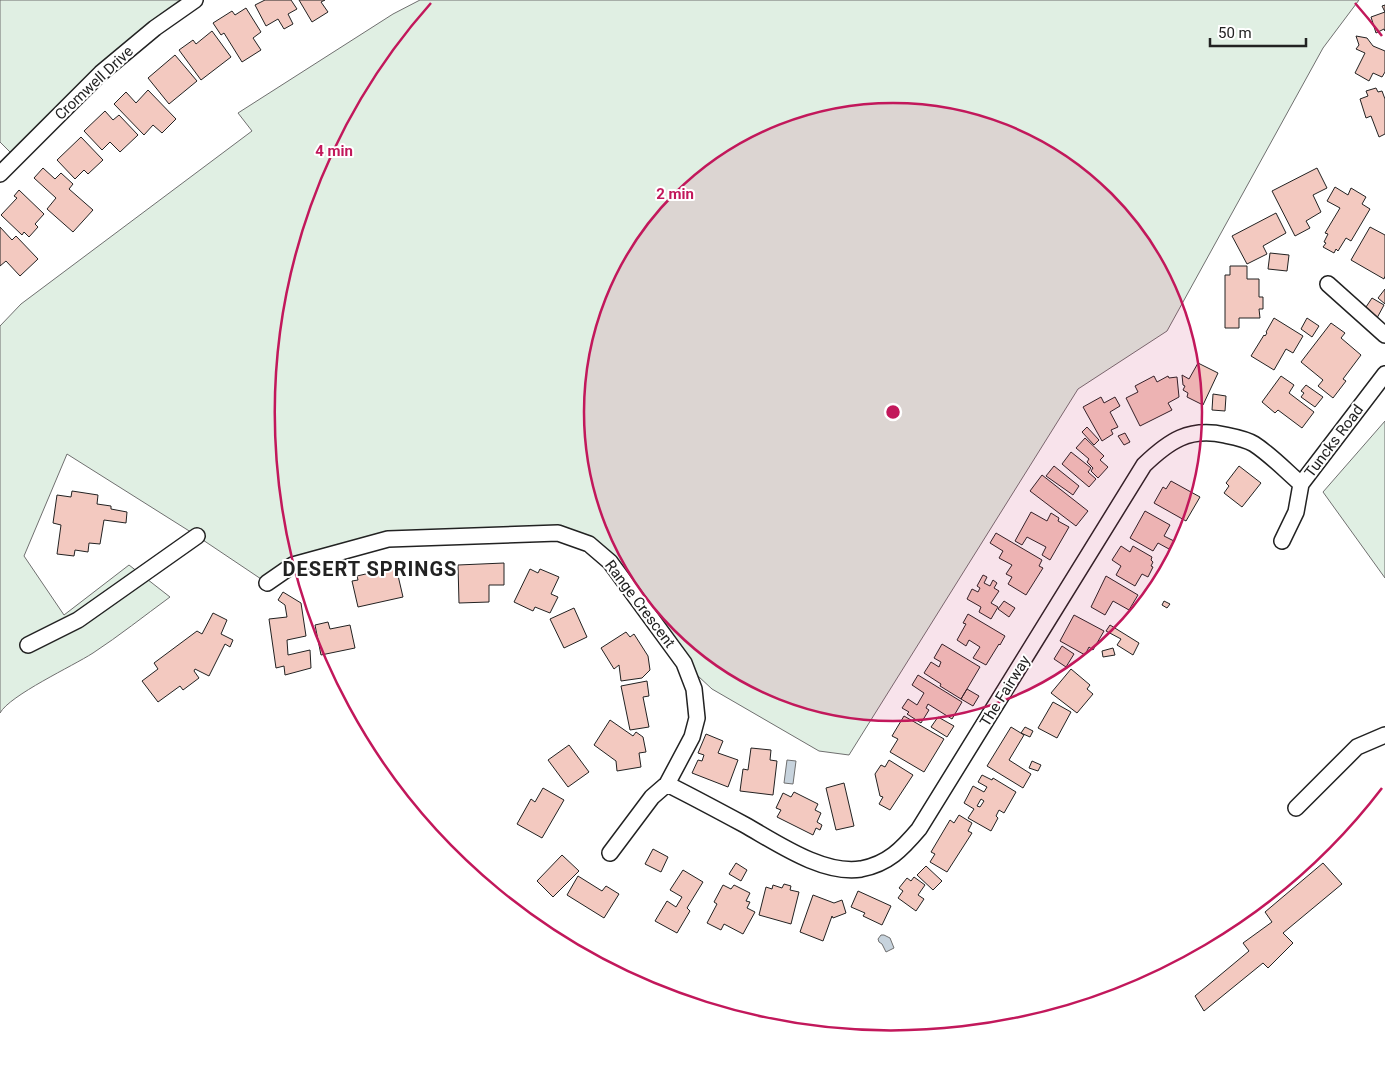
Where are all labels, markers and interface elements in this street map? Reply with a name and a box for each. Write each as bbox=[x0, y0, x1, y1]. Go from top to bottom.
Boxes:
scale bar bbox=[1210, 15, 1306, 47]
text: 50 m bbox=[1218, 24, 1252, 42]
street label: Cromwell Drive bbox=[51, 42, 137, 124]
text: 4 min bbox=[315, 142, 353, 160]
text: 2 min bbox=[656, 185, 694, 203]
street label: Tuncks Road bbox=[1301, 401, 1367, 481]
centre of rings bbox=[884, 403, 902, 421]
district label: DESERT SPRINGS bbox=[283, 557, 457, 581]
street label: Range Crescent bbox=[601, 557, 679, 651]
street label: The Fairway bbox=[976, 652, 1034, 730]

